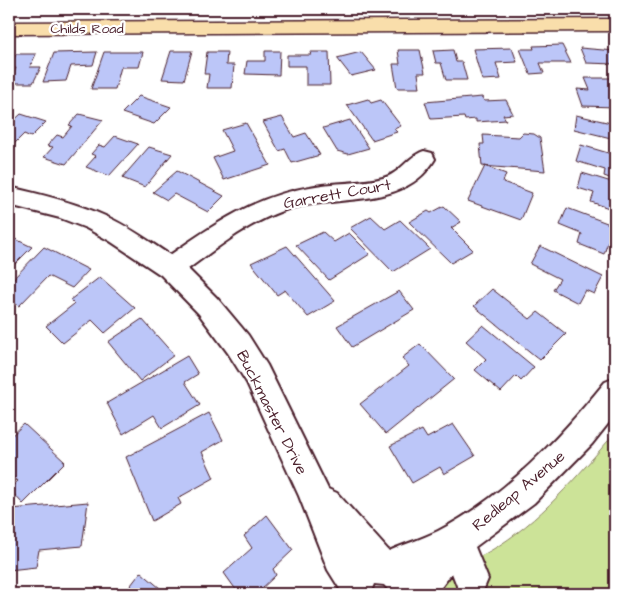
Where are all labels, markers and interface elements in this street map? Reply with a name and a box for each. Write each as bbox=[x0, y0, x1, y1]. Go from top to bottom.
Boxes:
street label: Childs Road bbox=[50, 19, 124, 39]
street label: Garrett Court bbox=[282, 174, 393, 214]
street label: Buckmaster Drive bbox=[231, 346, 313, 479]
street label: Redleap Avenue bbox=[468, 445, 570, 536]

